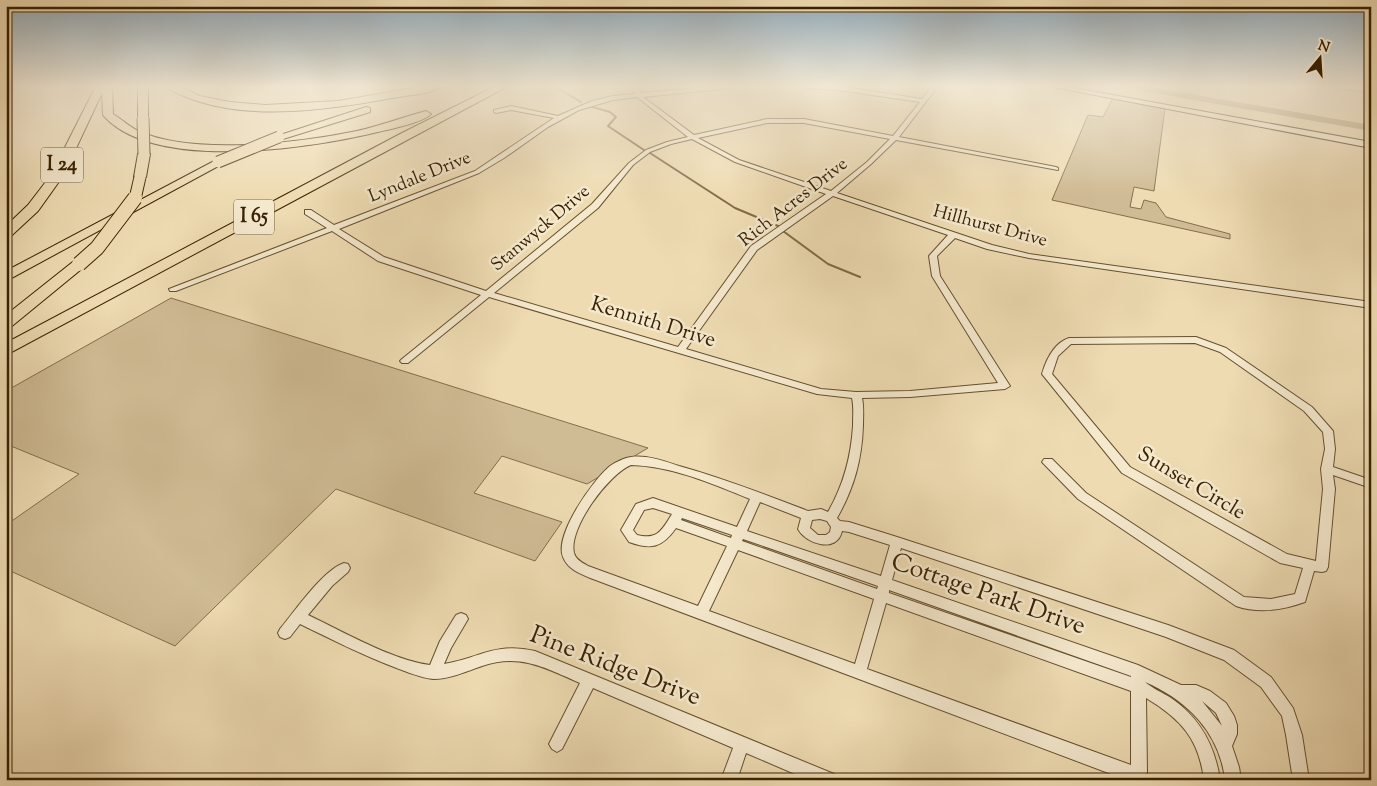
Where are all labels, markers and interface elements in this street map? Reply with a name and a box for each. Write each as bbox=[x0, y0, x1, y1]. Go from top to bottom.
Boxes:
north arrow bbox=[1294, 32, 1344, 82]
text: N bbox=[1315, 36, 1332, 59]
street label: Lyndale Drive bbox=[365, 146, 475, 210]
road number: I 24 bbox=[41, 148, 83, 182]
street label: Rich Acres Drive bbox=[734, 152, 854, 254]
street label: Stanwyck Drive bbox=[486, 180, 596, 278]
street label: Hillhurst Drive bbox=[930, 199, 1050, 255]
road number: I 65 bbox=[234, 200, 274, 234]
street label: Kennith Drive bbox=[587, 290, 719, 356]
street label: Sunset Circle bbox=[1131, 440, 1251, 528]
street label: Cottage Park Drive bbox=[886, 545, 1090, 645]
street label: Pine Ridge Drive bbox=[524, 618, 706, 716]

